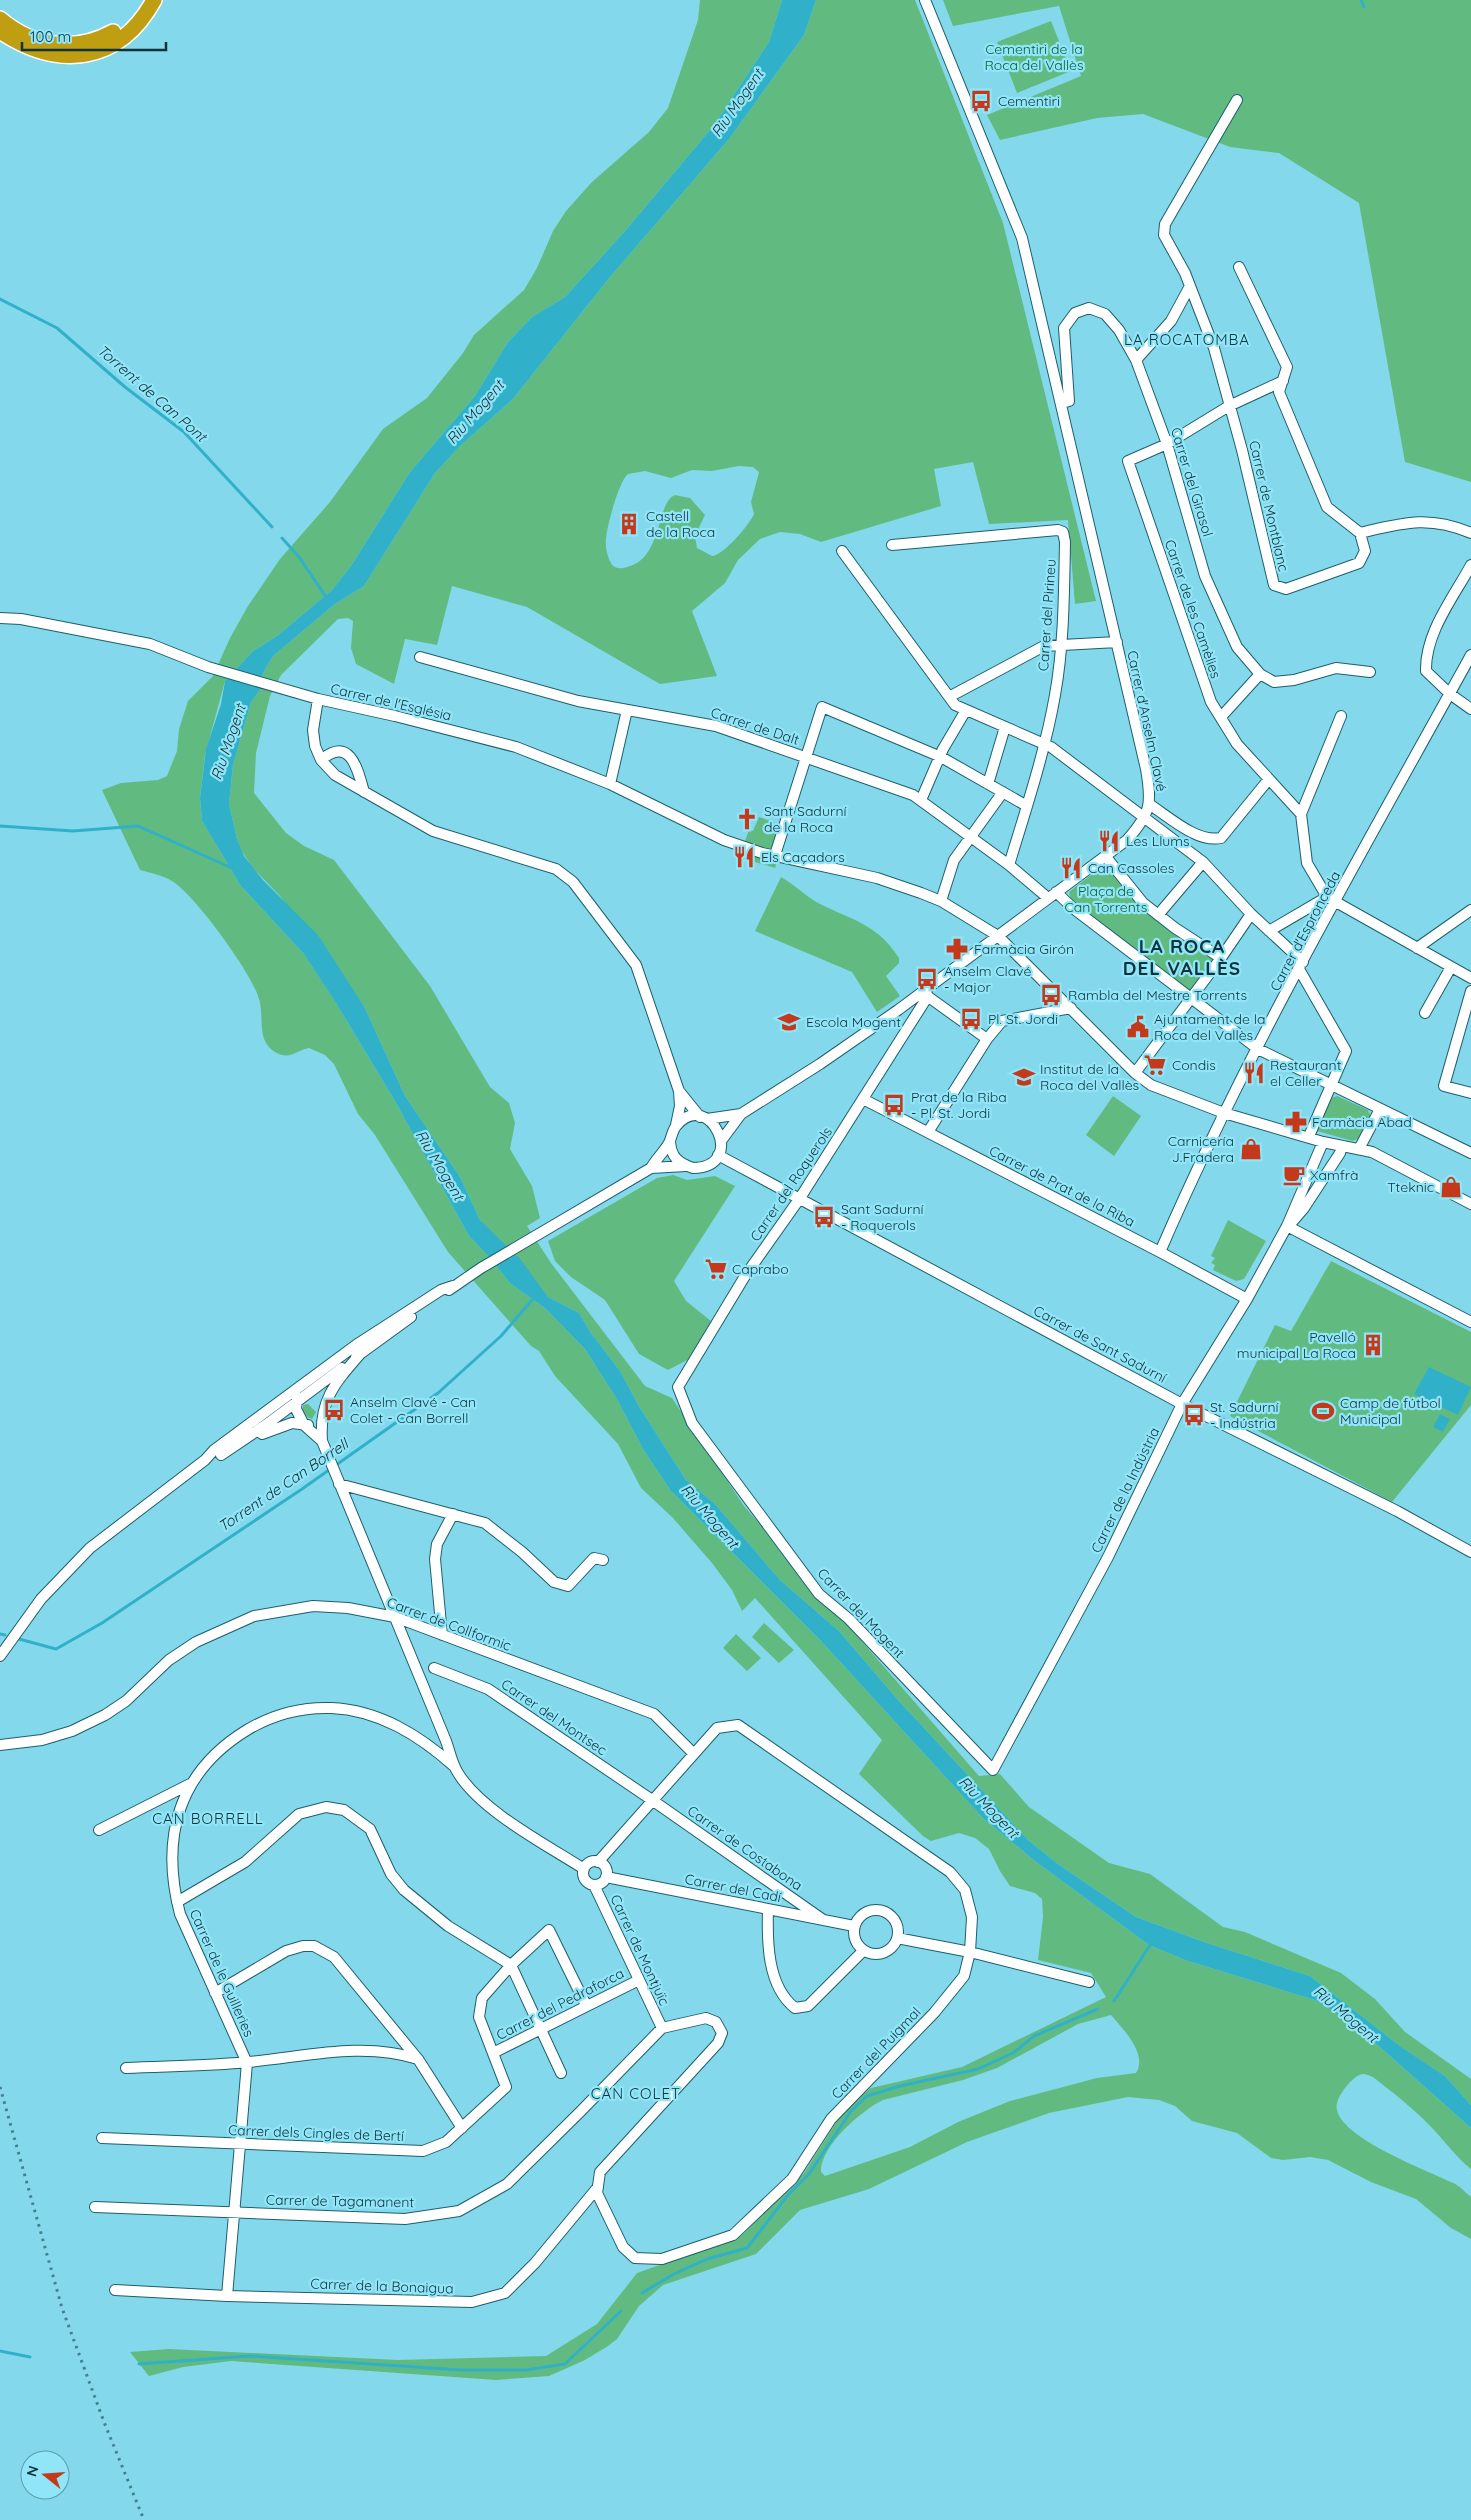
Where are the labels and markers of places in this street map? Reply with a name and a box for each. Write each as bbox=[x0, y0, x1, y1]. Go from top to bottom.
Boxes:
bus stop icon: Cementiri bbox=[968, 88, 994, 114]
place label: Cementiri bbox=[998, 92, 1060, 110]
place label: Castell de la Roca bbox=[646, 507, 715, 541]
building icon: Castell de la Roca bbox=[616, 511, 642, 537]
place label: Sant Sadurní de la Roca bbox=[764, 802, 847, 836]
church icon: Sant Sadurní de la Roca bbox=[734, 806, 760, 832]
restaurant icon: Les Llums bbox=[1096, 828, 1122, 854]
place label: Les Llums bbox=[1126, 832, 1190, 850]
restaurant icon: Els Caçadors bbox=[731, 844, 757, 870]
place label: Els Caçadors bbox=[761, 848, 845, 866]
restaurant icon: Can Cassoles bbox=[1058, 855, 1084, 881]
place label: Can Cassoles bbox=[1088, 859, 1174, 877]
pharmacy icon: Farmàcia Girón bbox=[944, 936, 970, 962]
place label: Farmàcia Girón bbox=[974, 940, 1074, 958]
place label: Anselm Clavé - Major bbox=[944, 962, 1031, 996]
bus stop icon: Anselm Clavé - Major bbox=[914, 966, 940, 992]
bus stop icon: Rambla del Mestre Torrents bbox=[1038, 982, 1064, 1008]
place label: Rambla del Mestre Torrents bbox=[1068, 986, 1247, 1004]
bus stop icon: Pl. St. Jordi bbox=[958, 1006, 984, 1032]
school or university icon: Escola Mogent bbox=[776, 1009, 802, 1035]
place label: Pl. St. Jordi bbox=[988, 1010, 1058, 1028]
place label: Ajuntament de la Roca del Vallès bbox=[1154, 1010, 1265, 1044]
place label: Escola Mogent bbox=[806, 1013, 901, 1031]
public building icon: Ajuntament de la Roca del Vallès bbox=[1125, 1014, 1151, 1040]
supermarket icon: Condis bbox=[1142, 1052, 1168, 1078]
place label: Condis bbox=[1172, 1056, 1216, 1074]
place label: Restaurant el Celler bbox=[1270, 1056, 1342, 1090]
place label: Institut de la Roca del Vallès bbox=[1040, 1060, 1139, 1094]
restaurant icon: Restaurant el Celler bbox=[1241, 1060, 1267, 1086]
school or university icon: Institut de la Roca del Vallès bbox=[1011, 1064, 1037, 1090]
place label: Prat de la Riba - Pl. St. Jordi bbox=[911, 1088, 1007, 1122]
bus stop icon: Prat de la Riba - Pl. St. Jordi bbox=[881, 1092, 907, 1118]
pharmacy icon: Farmàcia Abad bbox=[1283, 1109, 1309, 1135]
place label: Farmàcia Abad bbox=[1312, 1113, 1412, 1131]
place label: Carnicería J.Fradera bbox=[1168, 1132, 1234, 1166]
shop icon: Carnicería J.Fradera bbox=[1238, 1136, 1264, 1162]
cafe icon: Xamfrà bbox=[1281, 1162, 1307, 1188]
place label: Xamfrà bbox=[1310, 1166, 1358, 1184]
shop icon: Tteknic bbox=[1438, 1174, 1464, 1200]
place label: Tteknic bbox=[1387, 1178, 1434, 1196]
place label: Sant Sadurní - Roquerols bbox=[841, 1200, 924, 1234]
bus stop icon: Sant Sadurní - Roquerols bbox=[811, 1204, 837, 1230]
supermarket icon: Caprabo bbox=[703, 1256, 729, 1282]
place label: Caprabo bbox=[732, 1260, 789, 1278]
place label: Pavelló municipal La Roca bbox=[1237, 1328, 1356, 1362]
building icon: Pavelló municipal La Roca bbox=[1360, 1332, 1386, 1358]
place label: Anselm Clavé - Can Colet - Can Borrell bbox=[350, 1393, 476, 1427]
place label: Camp de fútbol Municipal bbox=[1340, 1394, 1441, 1428]
bus stop icon: Anselm Clavé - Can Colet - Can Borrell bbox=[321, 1397, 347, 1423]
place label: St. Sadurní - Indústria bbox=[1210, 1398, 1278, 1432]
sports icon: Camp de fútbol Municipal bbox=[1310, 1398, 1336, 1424]
bus stop icon: St. Sadurní - Indústria bbox=[1181, 1402, 1207, 1428]

